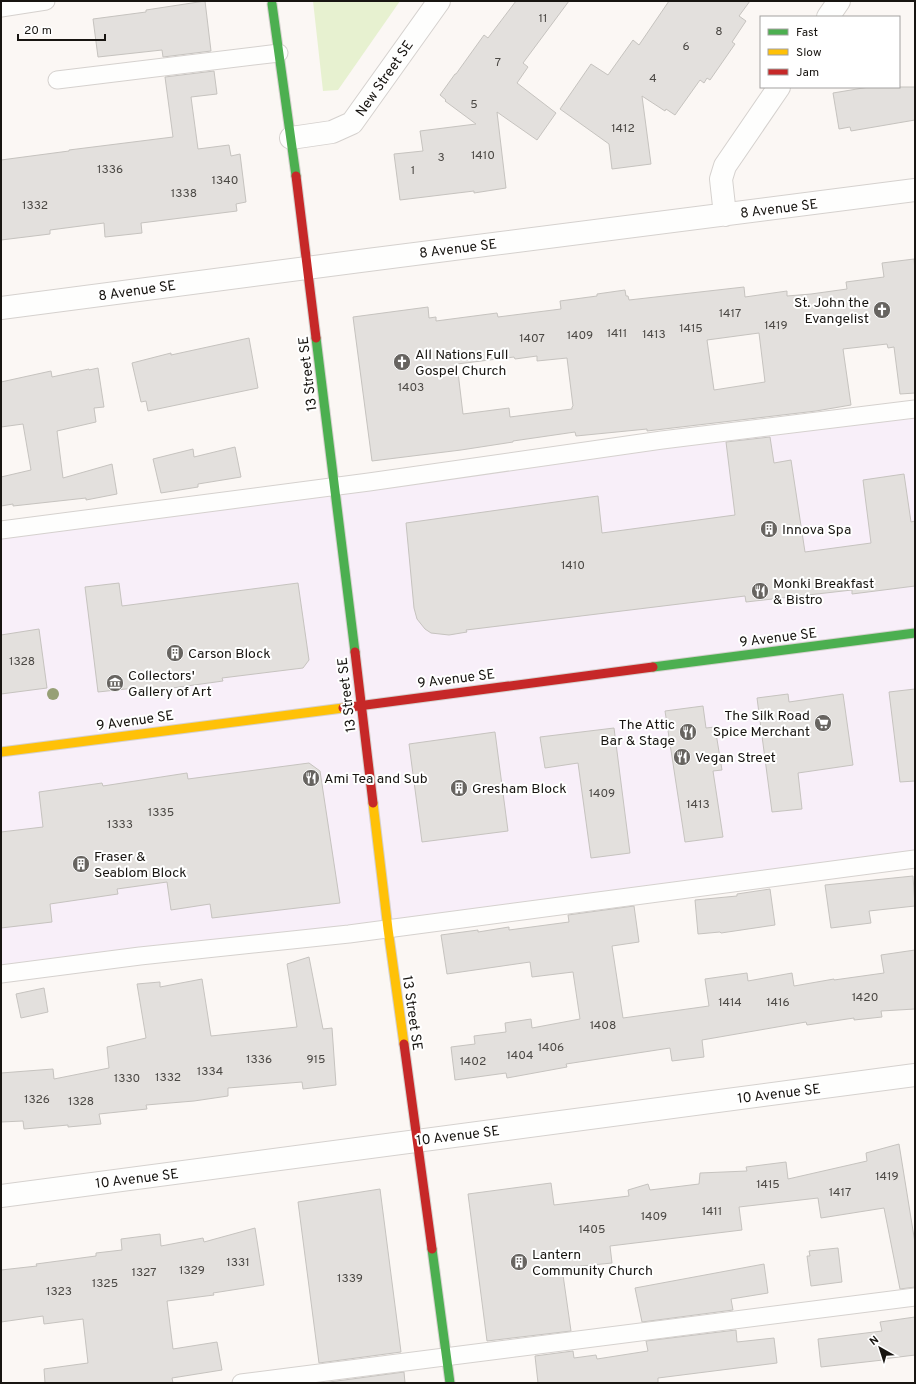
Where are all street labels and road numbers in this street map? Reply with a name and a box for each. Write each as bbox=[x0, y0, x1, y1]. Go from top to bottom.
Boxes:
street label: New Street SE bbox=[353, 37, 418, 120]
street label: 8 Avenue SE bbox=[739, 196, 819, 223]
street label: 8 Avenue SE bbox=[418, 236, 498, 263]
street label: 8 Avenue SE bbox=[97, 278, 177, 305]
street label: 13 Street SE bbox=[295, 335, 322, 412]
street label: 9 Avenue SE bbox=[738, 625, 818, 652]
street label: 13 Street SE bbox=[334, 656, 361, 733]
street label: 9 Avenue SE bbox=[416, 666, 496, 693]
street label: 9 Avenue SE bbox=[95, 708, 175, 735]
street label: 13 Street SE bbox=[398, 975, 425, 1052]
street label: 10 Avenue SE bbox=[737, 1081, 822, 1108]
street label: 10 Avenue SE bbox=[416, 1123, 501, 1150]
street label: 10 Avenue SE bbox=[95, 1166, 180, 1193]

